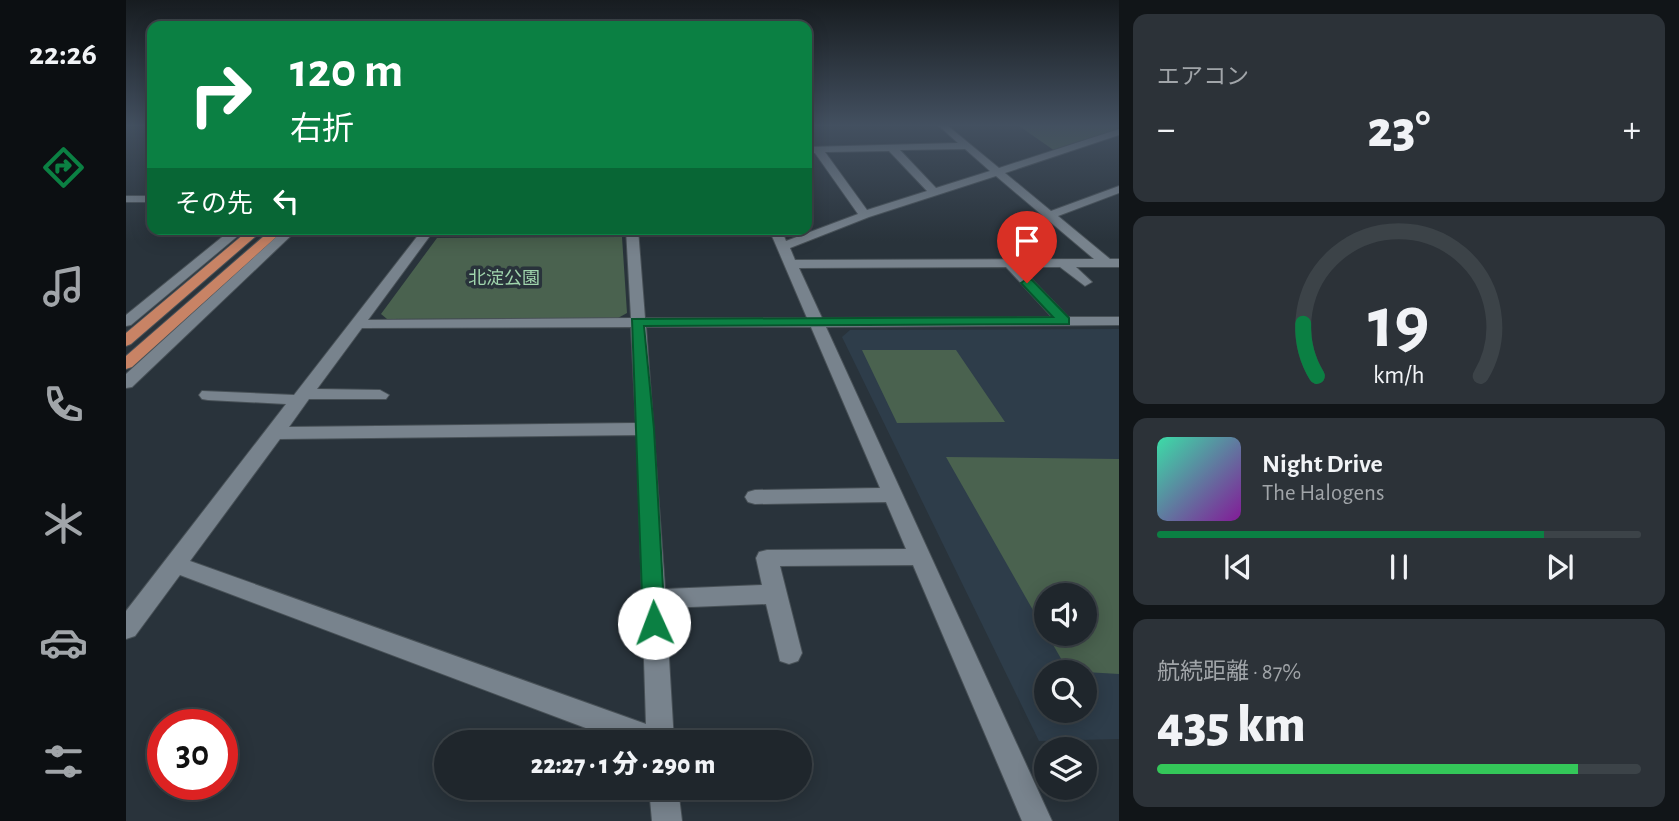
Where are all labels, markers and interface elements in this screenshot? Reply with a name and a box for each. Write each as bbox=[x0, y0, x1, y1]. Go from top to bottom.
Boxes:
text: 22:26 bbox=[29, 38, 97, 70]
text: 120 m bbox=[290, 47, 403, 96]
icon: right bbox=[175, 49, 266, 140]
text: エアコン bbox=[1157, 66, 1249, 89]
text: 23° bbox=[1368, 104, 1430, 156]
text: − bbox=[1157, 111, 1175, 149]
text: + bbox=[1623, 111, 1641, 149]
text: 右折 bbox=[290, 113, 354, 145]
icon: directions bbox=[39, 143, 88, 192]
icon: left bbox=[267, 182, 305, 220]
text: その先 bbox=[175, 191, 253, 217]
pin bbox=[997, 211, 1057, 283]
icon: arrive bbox=[1008, 222, 1046, 260]
icon: music bbox=[39, 262, 88, 311]
park label: 北淀公園 bbox=[468, 268, 540, 288]
text: 19 bbox=[1368, 288, 1430, 361]
text: km/h bbox=[1373, 362, 1425, 387]
icon: phone bbox=[39, 380, 88, 429]
text: Night Drive bbox=[1262, 451, 1383, 477]
text: The Halogens bbox=[1262, 482, 1384, 505]
icon: climate bbox=[39, 499, 88, 548]
icon: previous bbox=[1219, 548, 1257, 586]
icon: pause bbox=[1380, 548, 1418, 586]
icon: next bbox=[1541, 548, 1579, 586]
map controls bbox=[1034, 583, 1097, 800]
button: sound bbox=[1034, 583, 1097, 646]
position arrow bbox=[617, 586, 691, 660]
icon: car bbox=[39, 618, 88, 667]
button: search bbox=[1034, 660, 1097, 723]
text: 航続距離 · 87% bbox=[1157, 661, 1301, 684]
text: 435 km bbox=[1157, 699, 1306, 751]
speed limit sign: 30 bbox=[147, 709, 238, 800]
icon: filters bbox=[39, 737, 88, 786]
button: layers bbox=[1034, 737, 1097, 800]
text: 22:27 · 1 分 · 290 m bbox=[531, 752, 715, 778]

